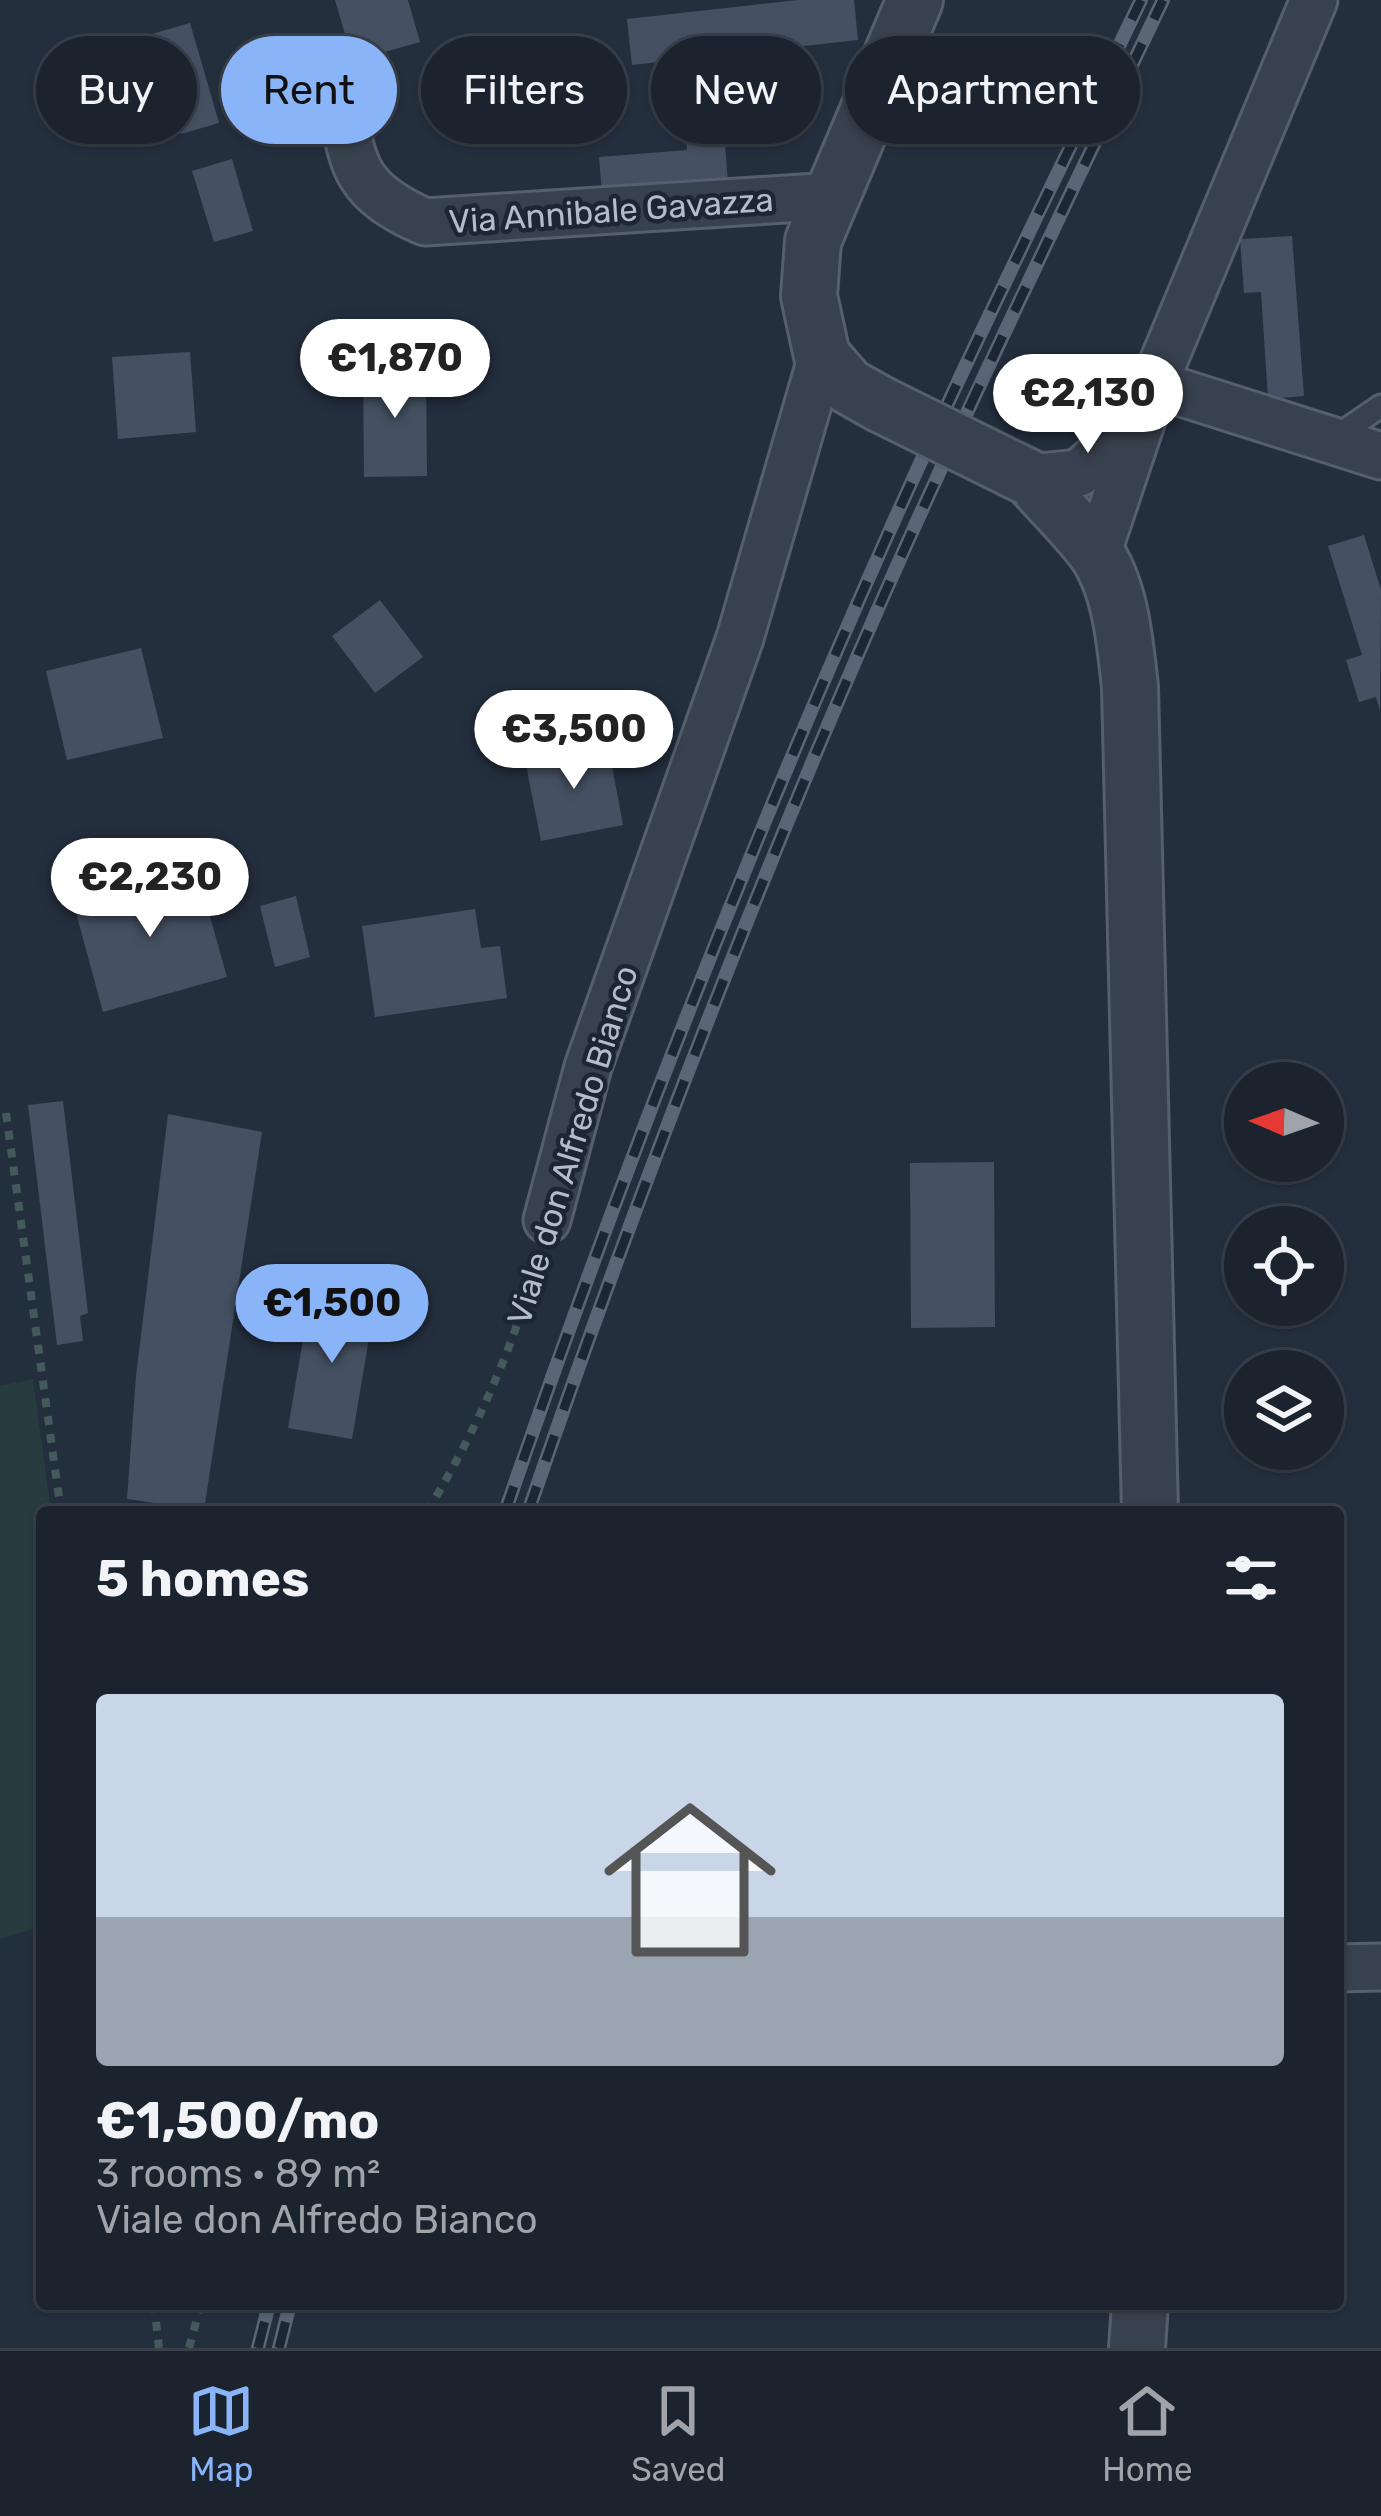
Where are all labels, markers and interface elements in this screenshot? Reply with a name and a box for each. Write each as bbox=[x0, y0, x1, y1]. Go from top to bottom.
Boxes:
chip: Buy bbox=[36, 36, 197, 144]
chip: Rent bbox=[221, 36, 397, 144]
chip: Filters bbox=[421, 36, 627, 144]
chip: New bbox=[651, 36, 821, 144]
chip: Apartment bbox=[845, 36, 1140, 144]
street label: Via Annibale Gavazza bbox=[447, 180, 775, 241]
pin: €1,870 bbox=[297, 319, 493, 421]
text: €1,870 bbox=[327, 335, 463, 381]
pin: €2,130 bbox=[990, 354, 1186, 456]
text: €2,130 bbox=[1020, 370, 1156, 416]
pin: €3,500 bbox=[476, 690, 672, 792]
text: €3,500 bbox=[501, 706, 647, 752]
pin: €2,230 bbox=[52, 838, 248, 940]
text: €2,230 bbox=[78, 854, 222, 900]
street label: Viale don Alfredo Bianco bbox=[499, 961, 646, 1330]
north arrow bbox=[1224, 1062, 1344, 1182]
map controls bbox=[1224, 1062, 1344, 1470]
button: locate bbox=[1224, 1206, 1344, 1326]
pin: €1,500 bbox=[234, 1264, 430, 1366]
text: €1,500 bbox=[262, 1280, 402, 1326]
button: layers bbox=[1224, 1350, 1344, 1470]
icon: filters bbox=[1218, 1545, 1284, 1611]
text: 5 homes bbox=[96, 1548, 309, 1609]
icon: home bbox=[582, 1772, 798, 1988]
text: €1,500/mo bbox=[96, 2090, 380, 2151]
text: 3 rooms · 89 m² bbox=[96, 2151, 380, 2197]
text: Viale don Alfredo Bianco bbox=[96, 2197, 538, 2243]
tab: Map bbox=[188, 2378, 254, 2489]
tab: Saved bbox=[631, 2378, 725, 2489]
tab: Home bbox=[1102, 2378, 1193, 2489]

